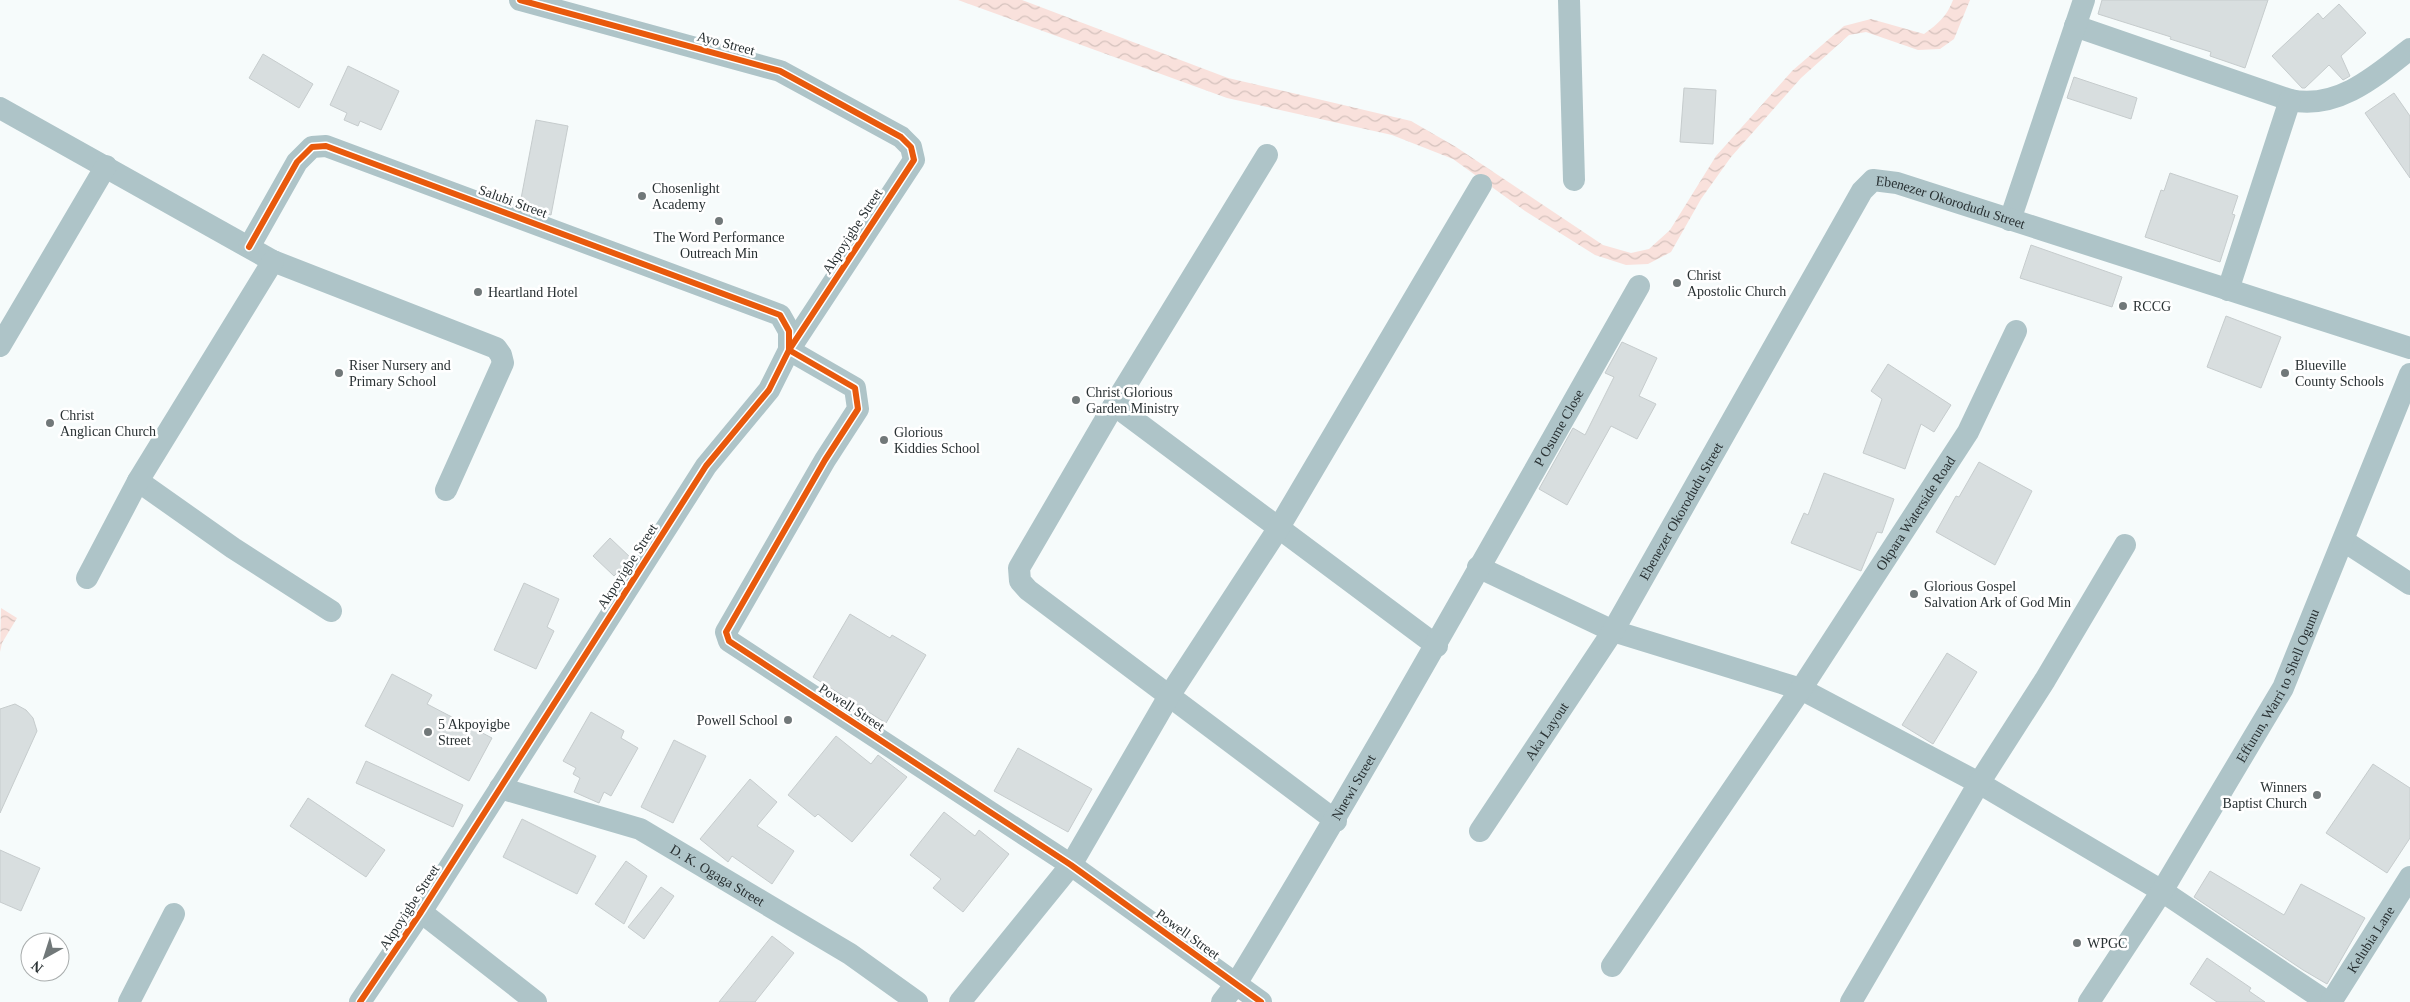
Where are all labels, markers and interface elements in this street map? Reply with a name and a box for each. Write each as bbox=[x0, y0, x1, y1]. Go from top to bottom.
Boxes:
street label: Ayo Street bbox=[695, 29, 756, 58]
street label: Ebenezer Okorodudu Street bbox=[1875, 173, 2027, 232]
place label: Chosenlight Academy bbox=[652, 181, 720, 212]
street label: Salubi Street bbox=[476, 182, 549, 221]
street label: Akpoyigbe Street bbox=[819, 186, 886, 277]
marker: Chosenlight Academy bbox=[636, 190, 648, 202]
marker: The Word Performance Outreach Min bbox=[713, 215, 725, 227]
place label: The Word Performance Outreach Min bbox=[654, 230, 784, 261]
place label: Christ Apostolic Church bbox=[1687, 268, 1786, 299]
marker: Christ Apostolic Church bbox=[1671, 277, 1683, 289]
place label: Heartland Hotel bbox=[488, 285, 578, 300]
marker: Heartland Hotel bbox=[472, 286, 484, 298]
place label: RCCG bbox=[2133, 299, 2171, 314]
marker: RCCG bbox=[2117, 300, 2129, 312]
place label: Riser Nursery and Primary School bbox=[349, 358, 451, 389]
place label: Blueville County Schools bbox=[2295, 358, 2384, 389]
marker: Riser Nursery and Primary School bbox=[333, 367, 345, 379]
marker: Blueville County Schools bbox=[2279, 367, 2291, 379]
place label: Christ Glorious Garden Ministry bbox=[1086, 385, 1179, 416]
street label: P Osume Close bbox=[1531, 387, 1587, 469]
marker: Christ Glorious Garden Ministry bbox=[1070, 394, 1082, 406]
place label: Christ Anglican Church bbox=[60, 408, 156, 439]
marker: Christ Anglican Church bbox=[44, 417, 56, 429]
place label: Glorious Kiddies School bbox=[894, 425, 980, 456]
marker: Glorious Kiddies School bbox=[878, 434, 890, 446]
street label: Ebenezer Okorodudu Street bbox=[1636, 440, 1726, 583]
street label: Okpara Waterside Road bbox=[1873, 454, 1958, 573]
street label: Akpoyigbe Street bbox=[594, 521, 661, 612]
place label: Glorious Gospel Salvation Ark of God Min bbox=[1924, 579, 2071, 610]
marker: Glorious Gospel Salvation Ark of God Min bbox=[1908, 588, 1920, 600]
street label: Effurun, Warri to Shell Ogunu bbox=[2233, 607, 2322, 765]
street label: Powell Street bbox=[816, 681, 887, 734]
street label: Aka Layout bbox=[1522, 699, 1572, 763]
place label: Powell School bbox=[697, 713, 778, 728]
marker: Powell School bbox=[782, 714, 794, 726]
place label: 5 Akpoyigbe Street bbox=[438, 717, 510, 748]
marker: 5 Akpoyigbe Street bbox=[422, 726, 434, 738]
street label: Nnewi Street bbox=[1329, 752, 1379, 823]
place label: Winners Baptist Church bbox=[2223, 780, 2307, 811]
marker: Winners Baptist Church bbox=[2311, 789, 2323, 801]
street label: D. K. Ogaga Street bbox=[667, 842, 767, 909]
street label: Akpoyigbe Street bbox=[376, 862, 443, 953]
street label: Kelubia Lane bbox=[2344, 904, 2398, 976]
street label: Powell Street bbox=[1153, 906, 1223, 963]
north arrow bbox=[20, 932, 70, 982]
place label: WPGC bbox=[2087, 936, 2127, 951]
marker: WPGC bbox=[2071, 937, 2083, 949]
text: N bbox=[28, 958, 46, 976]

